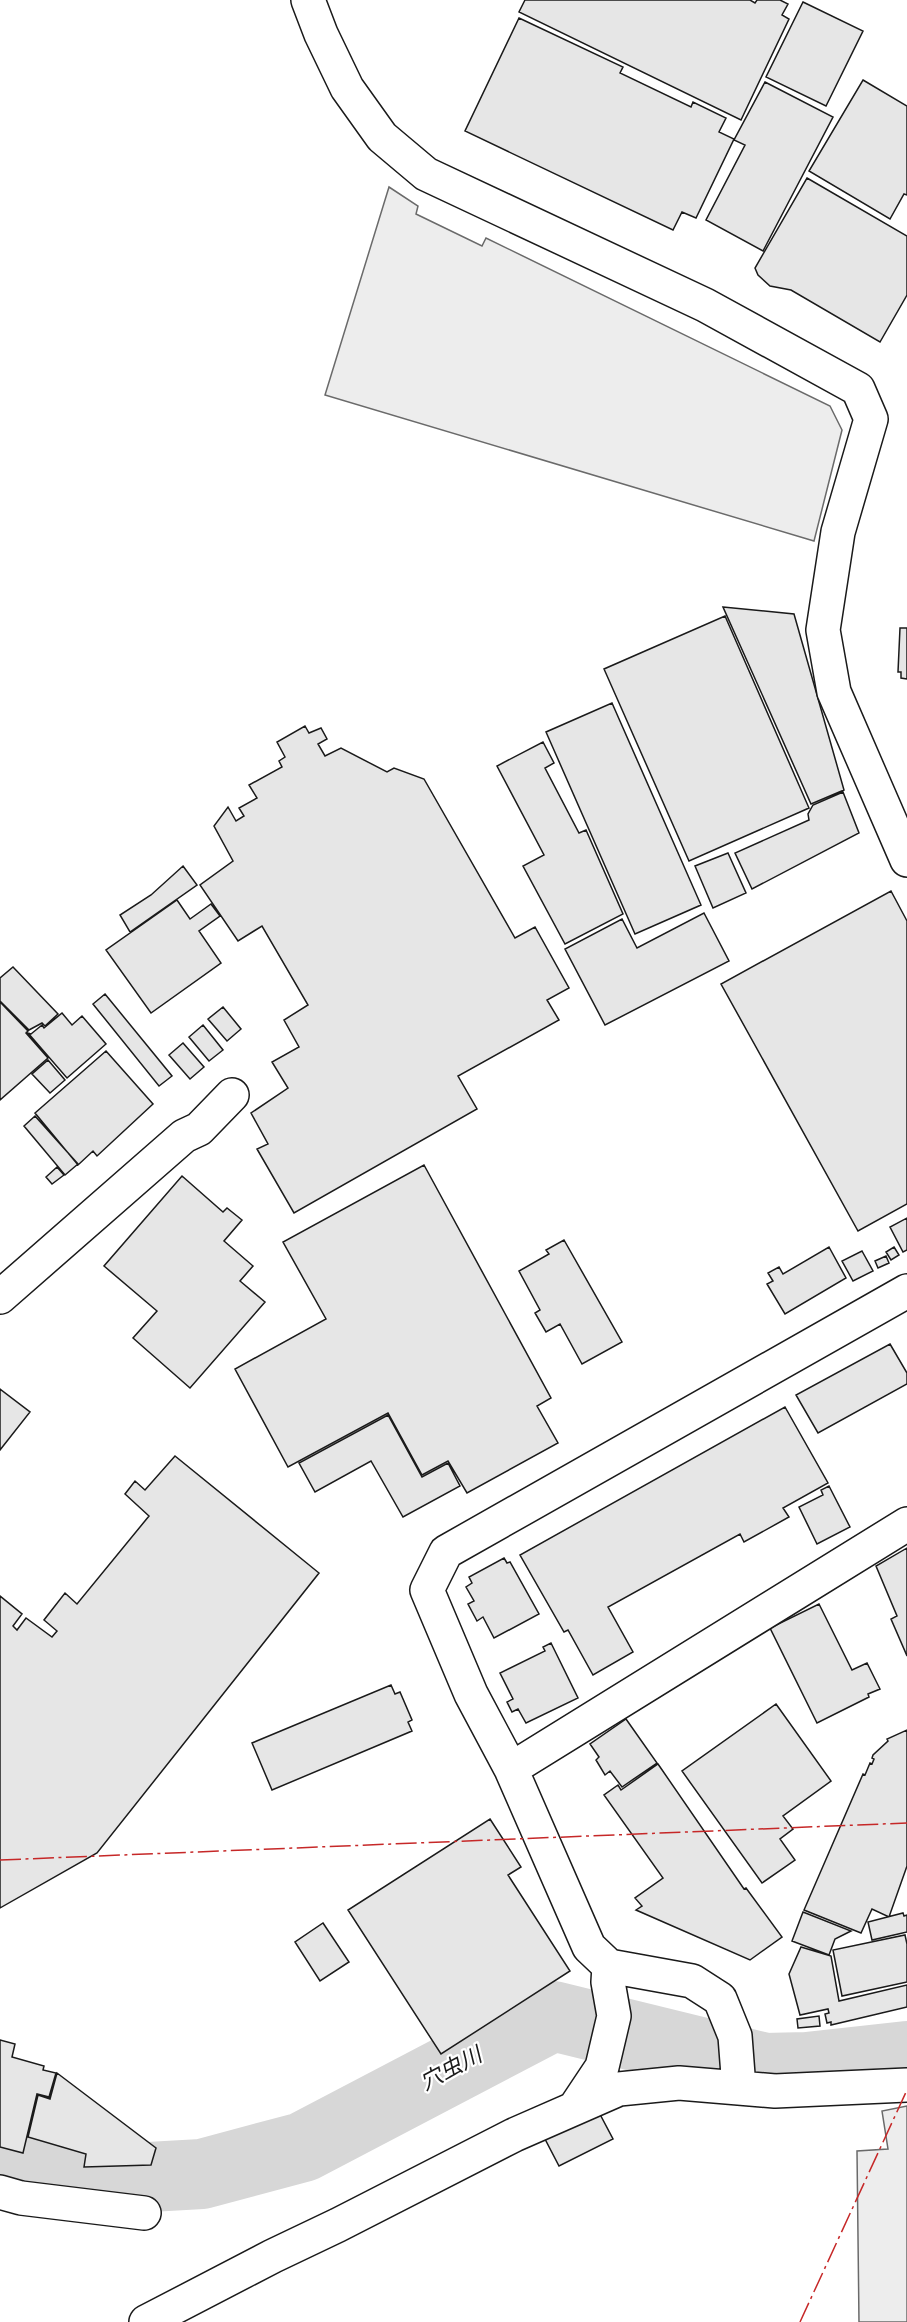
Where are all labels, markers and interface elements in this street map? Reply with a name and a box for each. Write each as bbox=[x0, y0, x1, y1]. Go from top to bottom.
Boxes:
water label: 穴虫川 bbox=[414, 2038, 489, 2099]

